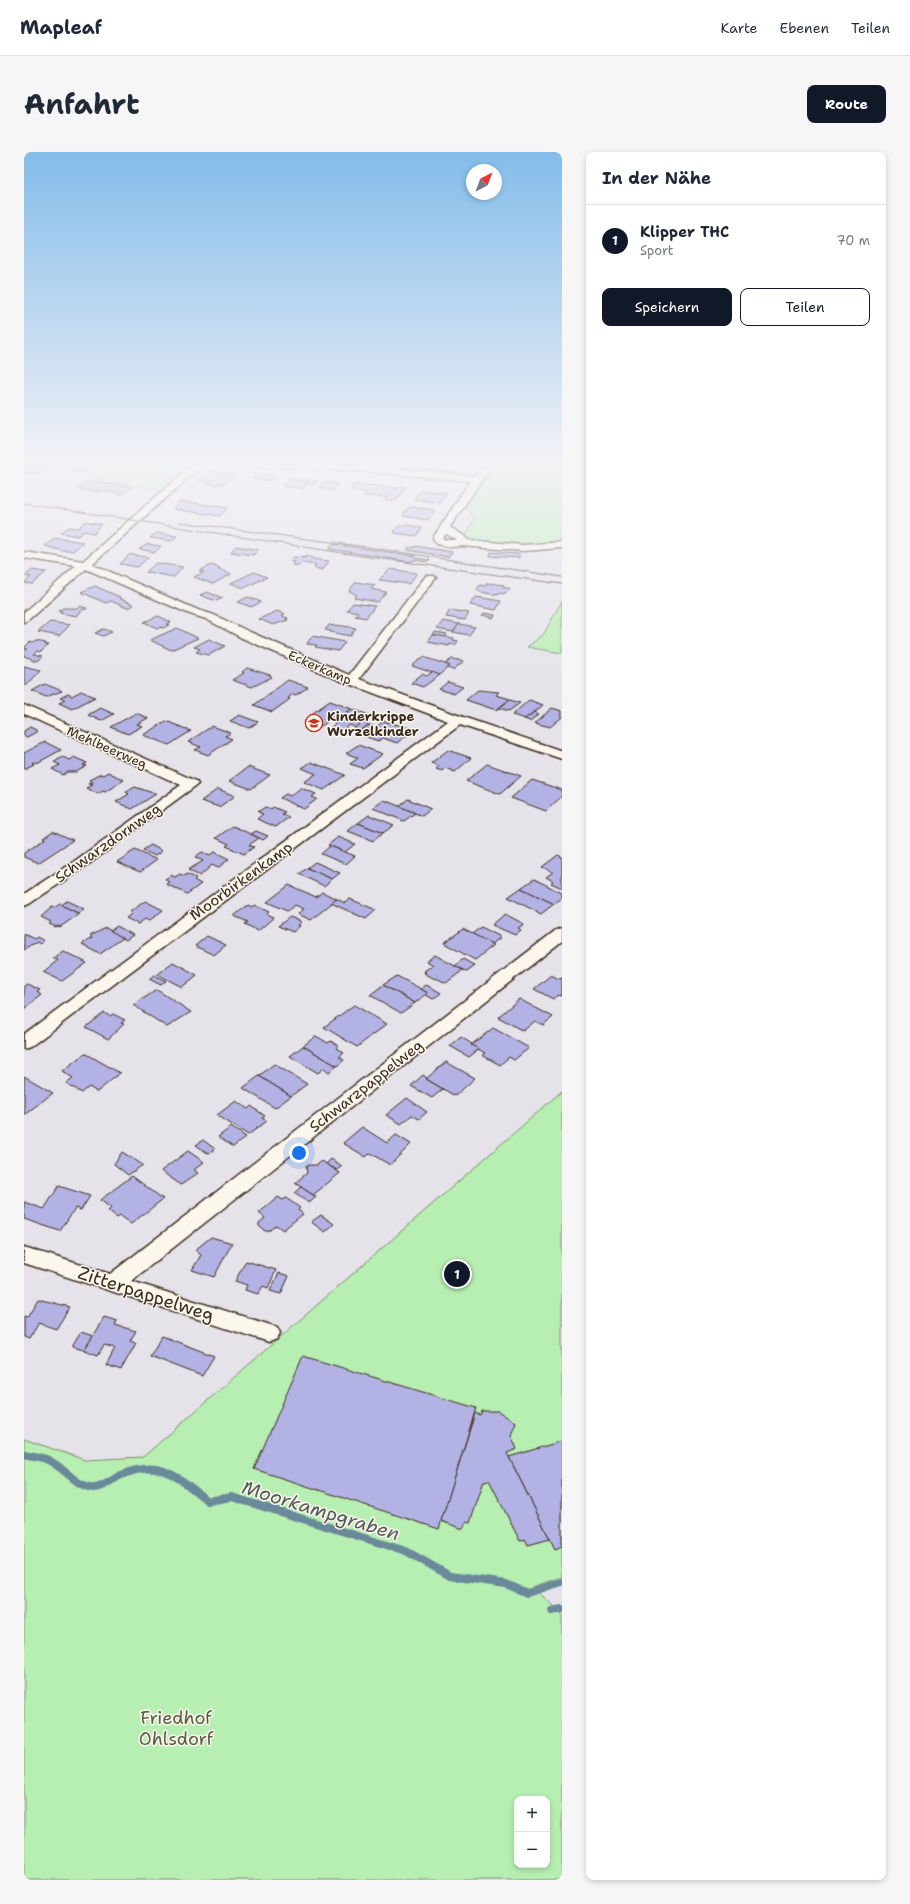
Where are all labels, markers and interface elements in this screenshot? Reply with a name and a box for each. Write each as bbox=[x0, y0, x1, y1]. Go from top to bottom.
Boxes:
text: Mapleaf bbox=[20, 15, 102, 40]
text: Karte bbox=[721, 19, 758, 37]
text: Ebenen bbox=[780, 19, 829, 37]
text: Teilen bbox=[851, 19, 890, 37]
text: Anfahrt bbox=[24, 85, 140, 123]
button: Route bbox=[807, 85, 886, 123]
north arrow bbox=[466, 164, 502, 200]
text: In der Nähe bbox=[602, 167, 711, 189]
text: Klipper THC bbox=[640, 222, 729, 242]
text: 1 bbox=[612, 232, 618, 249]
text: 70 m bbox=[836, 232, 870, 249]
text: Sport bbox=[640, 242, 673, 259]
button: Speichern bbox=[602, 288, 732, 326]
button: Teilen bbox=[740, 288, 870, 326]
street label: Eckerkamp bbox=[285, 646, 354, 688]
place label: Kinderkrippe Wurzelkinder bbox=[327, 708, 419, 740]
school or university icon: Kinderkrippe Wurzelkinder bbox=[304, 713, 324, 733]
street label: Mehlbeerweg bbox=[64, 722, 150, 773]
street label: Schwarzdornweg bbox=[51, 799, 165, 887]
street label: Moorbirkenkamp bbox=[186, 837, 296, 925]
street label: Schwarzpappelweg bbox=[305, 1035, 427, 1137]
your location bbox=[289, 1143, 309, 1163]
pin: 1 bbox=[444, 1259, 470, 1289]
street label: Zitterpappelweg bbox=[75, 1261, 217, 1327]
water label: Moorkampgraben bbox=[239, 1475, 403, 1546]
park label: Friedhof Ohlsdorf bbox=[139, 1706, 214, 1751]
map controls bbox=[514, 1796, 550, 1868]
button: + bbox=[514, 1796, 550, 1832]
button: − bbox=[514, 1832, 550, 1868]

